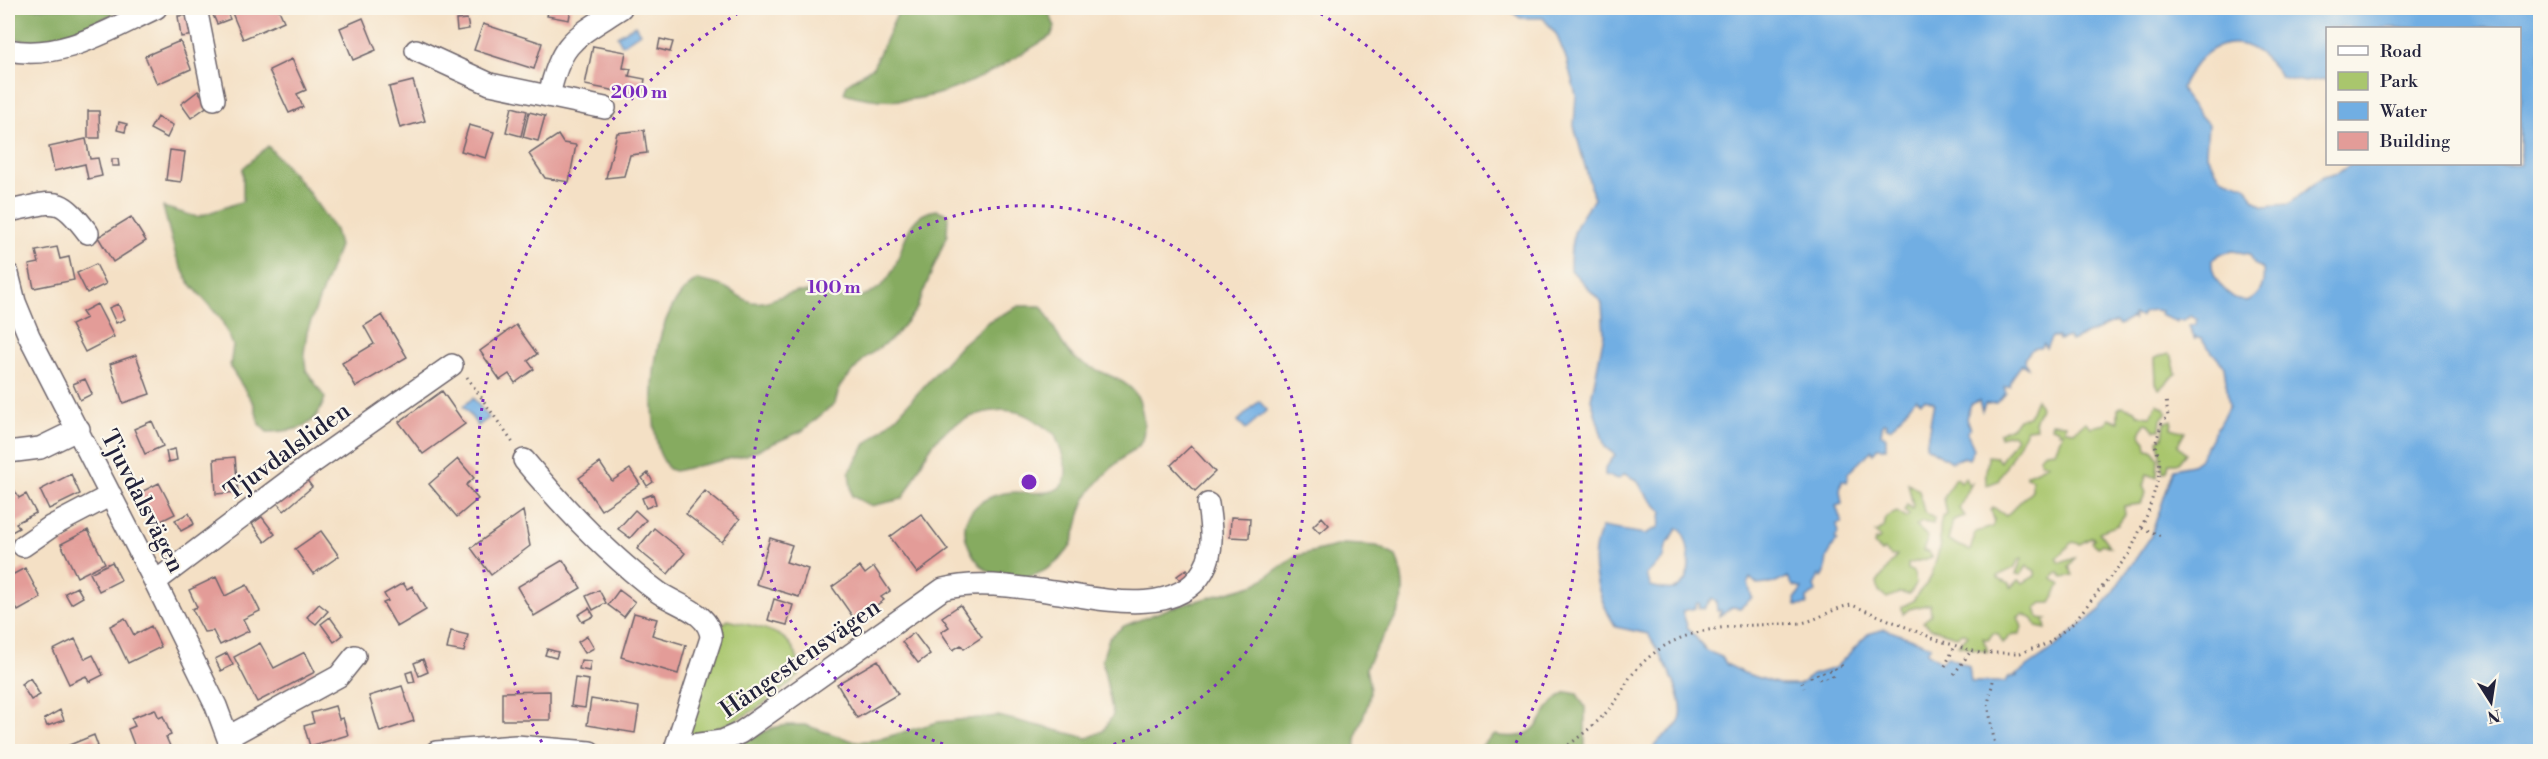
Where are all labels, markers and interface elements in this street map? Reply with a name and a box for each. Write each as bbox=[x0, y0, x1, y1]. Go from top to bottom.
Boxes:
legend bbox=[2326, 27, 2521, 165]
text: Road bbox=[2380, 40, 2423, 63]
text: Park bbox=[2380, 70, 2419, 93]
text: 200 m bbox=[611, 81, 668, 104]
text: Water bbox=[2379, 100, 2428, 123]
text: Building bbox=[2379, 130, 2451, 153]
text: 100 m bbox=[807, 276, 861, 299]
street label: Tjuvdalsliden bbox=[219, 396, 356, 508]
street label: Tjuvdalsvägen bbox=[93, 425, 191, 578]
centre of rings bbox=[1019, 472, 1039, 492]
street label: Hängestensvägen bbox=[715, 592, 887, 725]
north arrow bbox=[2461, 672, 2521, 732]
text: N bbox=[2485, 705, 2502, 727]

